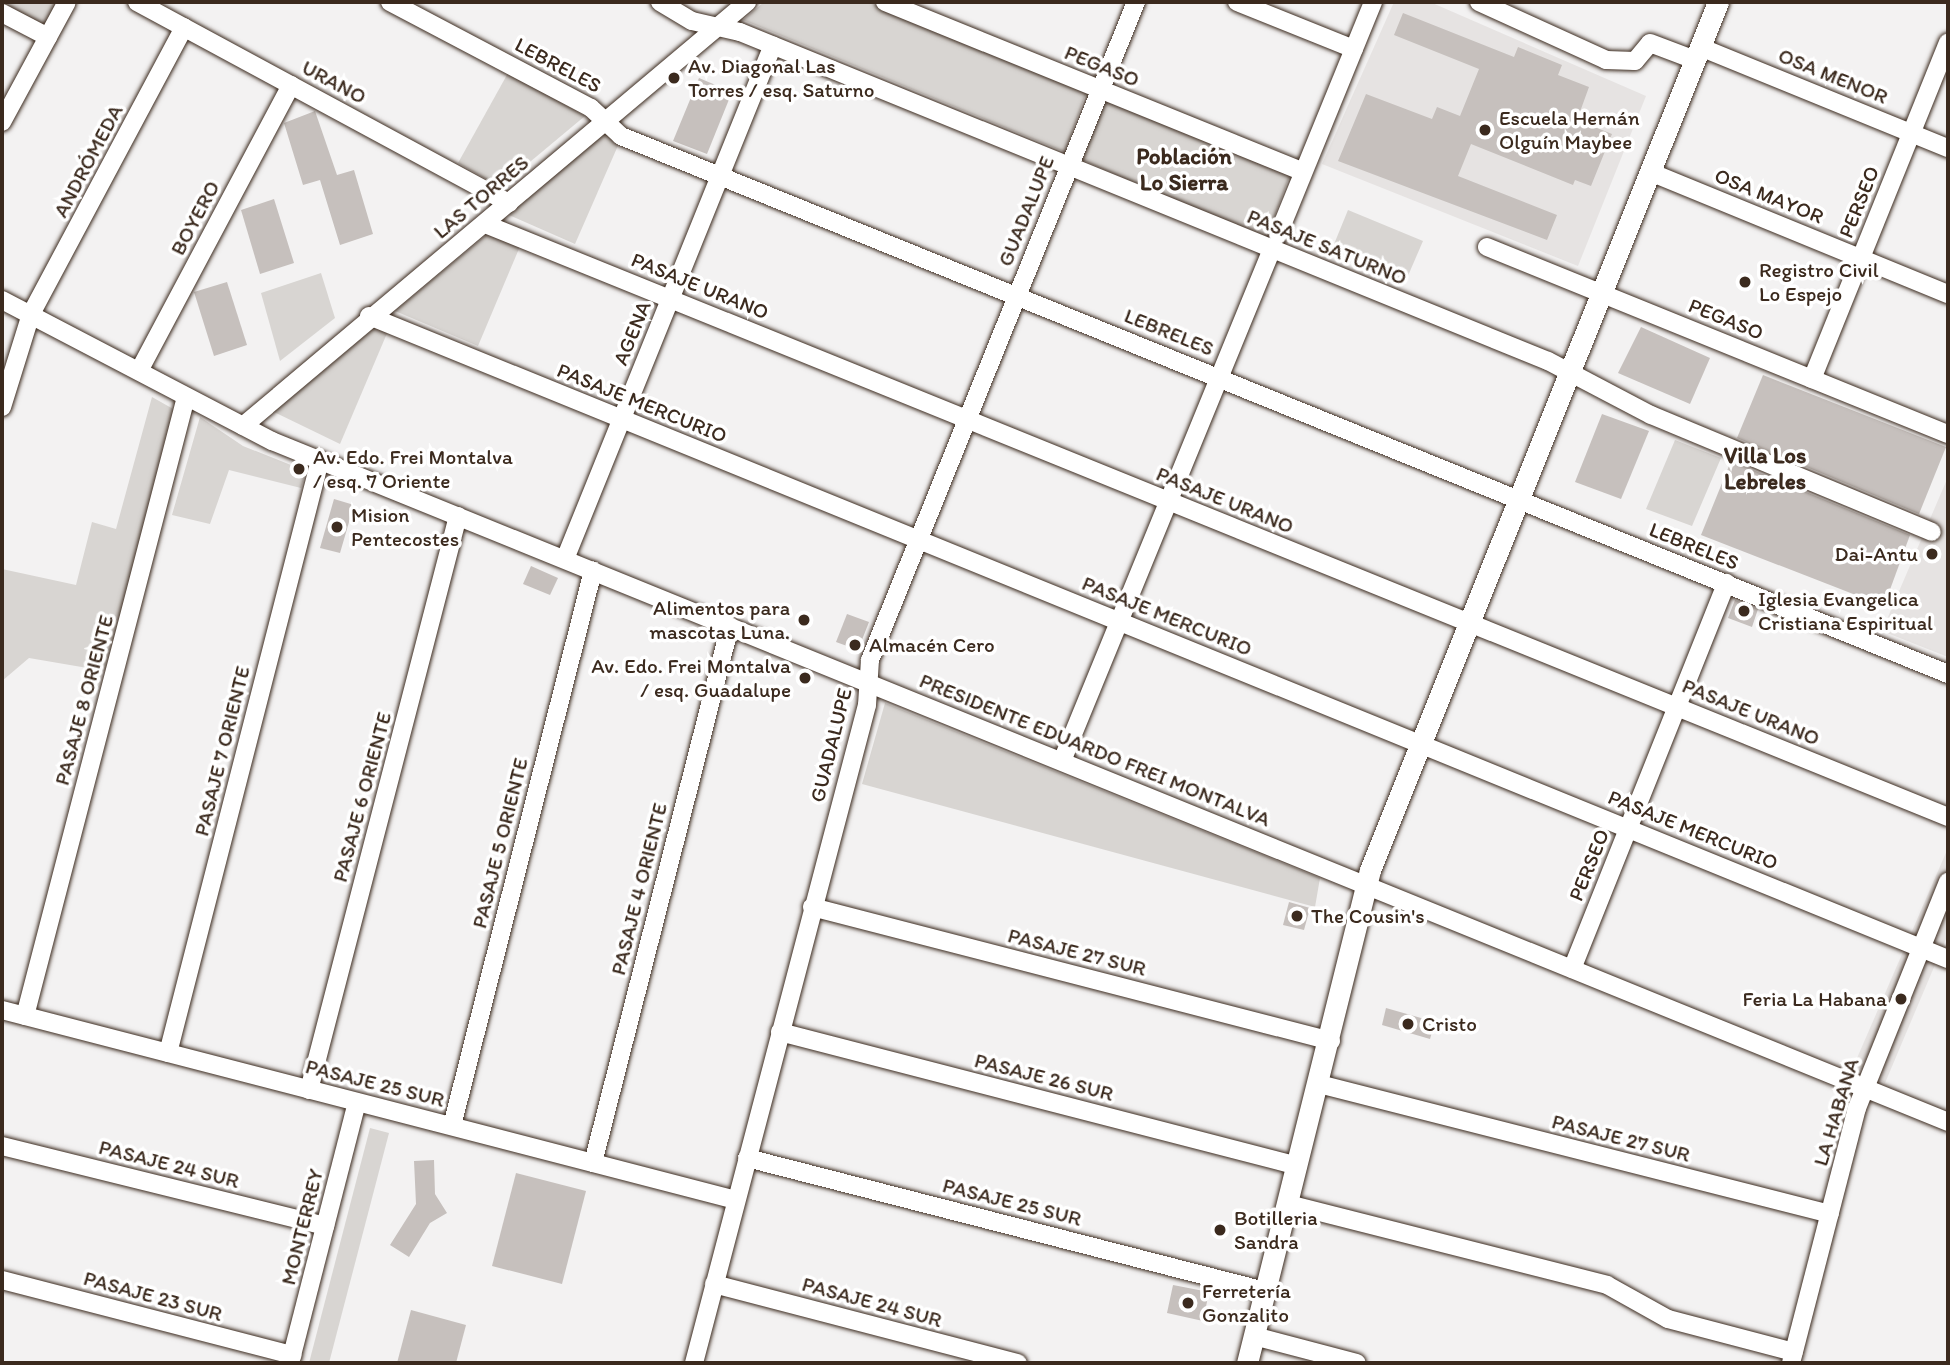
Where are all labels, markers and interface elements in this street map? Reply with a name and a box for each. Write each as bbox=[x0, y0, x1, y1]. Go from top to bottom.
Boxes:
street label: LEBRELES bbox=[510, 32, 606, 98]
street label: PEGASO bbox=[1061, 40, 1143, 92]
street label: OSA MENOR bbox=[1775, 43, 1891, 109]
place label: Av. Diagonal Las Torres / esq. Saturno bbox=[688, 53, 875, 103]
street label: URANO bbox=[297, 55, 371, 109]
marker: Av. Diagonal Las Torres / esq. Saturno bbox=[666, 70, 682, 86]
street label: ANDRÓMEDA bbox=[48, 100, 128, 222]
place label: Escuela Hernán Olguín Maybee bbox=[1499, 105, 1640, 155]
marker: Escuela Hernán Olguín Maybee bbox=[1477, 122, 1493, 138]
district label: Población Lo Sierra bbox=[1136, 142, 1232, 196]
street label: LAS TORRES bbox=[428, 150, 534, 244]
street label: GUADALUPE bbox=[992, 152, 1060, 270]
street label: PERSEO bbox=[1833, 162, 1885, 242]
street label: OSA MAYOR bbox=[1711, 163, 1827, 229]
street label: BOYERO bbox=[165, 177, 225, 259]
street label: PASAJE SATURNO bbox=[1244, 204, 1410, 290]
street label: PASAJE URANO bbox=[628, 247, 772, 325]
place label: Registro Civil Lo Espejo bbox=[1759, 257, 1879, 307]
marker: Registro Civil Lo Espejo bbox=[1737, 274, 1753, 290]
street label: PEGASO bbox=[1685, 293, 1767, 345]
street label: AGENA bbox=[608, 297, 656, 369]
street label: LEBRELES bbox=[1121, 303, 1217, 361]
street label: PASAJE MERCURIO bbox=[553, 357, 731, 449]
district label: Villa Los Lebreles bbox=[1724, 441, 1806, 495]
place label: Av. Edo. Frei Montalva / esq. 7 Oriente bbox=[313, 444, 512, 494]
marker: Av. Edo. Frei Montalva / esq. 7 Oriente bbox=[291, 461, 307, 477]
street label: PASAJE URANO bbox=[1153, 461, 1297, 539]
place label: Mision Pentecostes bbox=[351, 502, 459, 552]
street label: LEBRELES bbox=[1646, 517, 1742, 575]
marker: Mision Pentecostes bbox=[329, 519, 345, 535]
place label: Dai-Antu bbox=[1835, 541, 1918, 567]
marker: Dai-Antu bbox=[1924, 546, 1940, 562]
street label: PASAJE MERCURIO bbox=[1078, 570, 1256, 662]
place label: Iglesia Evangelica Cristiana Espiritual bbox=[1758, 586, 1933, 636]
place label: Alimentos para mascotas Luna. bbox=[649, 595, 790, 645]
marker: Iglesia Evangelica Cristiana Espiritual bbox=[1736, 603, 1752, 619]
street label: PASAJE 8 ORIENTE bbox=[49, 612, 119, 788]
marker: Alimentos para mascotas Luna. bbox=[796, 612, 812, 628]
place label: Almacén Cero bbox=[869, 632, 995, 658]
marker: Almacén Cero bbox=[847, 637, 863, 653]
place label: Av. Edo. Frei Montalva / esq. Guadalupe bbox=[592, 653, 791, 703]
street label: PASAJE 7 ORIENTE bbox=[189, 663, 255, 839]
street label: PRESIDENTE EDUARDO FREI MONTALVA bbox=[917, 668, 1273, 832]
marker: Av. Edo. Frei Montalva / esq. Guadalupe bbox=[797, 670, 813, 686]
street label: PASAJE URANO bbox=[1679, 673, 1823, 751]
street label: GUADALUPE bbox=[805, 685, 857, 805]
street label: PASAJE 6 ORIENTE bbox=[327, 709, 397, 885]
street label: PASAJE 5 ORIENTE bbox=[467, 755, 533, 931]
street label: PASAJE MERCURIO bbox=[1604, 784, 1782, 876]
street label: PASAJE 4 ORIENTE bbox=[605, 800, 673, 978]
street label: PERSEO bbox=[1563, 825, 1615, 905]
place label: The Cousin's bbox=[1311, 903, 1424, 929]
marker: The Cousin's bbox=[1289, 908, 1305, 924]
street label: PASAJE 27 SUR bbox=[1005, 923, 1149, 981]
place label: Feria La Habana bbox=[1742, 986, 1887, 1012]
marker: Feria La Habana bbox=[1893, 991, 1909, 1007]
place label: Cristo bbox=[1422, 1011, 1477, 1037]
marker: Cristo bbox=[1400, 1016, 1416, 1032]
street label: PASAJE 26 SUR bbox=[972, 1048, 1116, 1106]
street label: PASAJE 25 SUR bbox=[303, 1054, 447, 1112]
street label: LA HABANA bbox=[1808, 1055, 1864, 1169]
street label: PASAJE 27 SUR bbox=[1549, 1109, 1693, 1167]
street label: PASAJE 24 SUR bbox=[96, 1134, 242, 1194]
street label: MONTERREY bbox=[275, 1166, 329, 1288]
street label: PASAJE 25 SUR bbox=[940, 1173, 1084, 1231]
place label: Botilleria Sandra bbox=[1234, 1205, 1318, 1255]
marker: Botilleria Sandra bbox=[1212, 1222, 1228, 1238]
street label: PASAJE 23 SUR bbox=[81, 1265, 225, 1327]
street label: PASAJE 24 SUR bbox=[799, 1271, 945, 1333]
place label: Ferretería Gonzalito bbox=[1202, 1278, 1291, 1328]
marker: Ferretería Gonzalito bbox=[1180, 1295, 1196, 1311]

